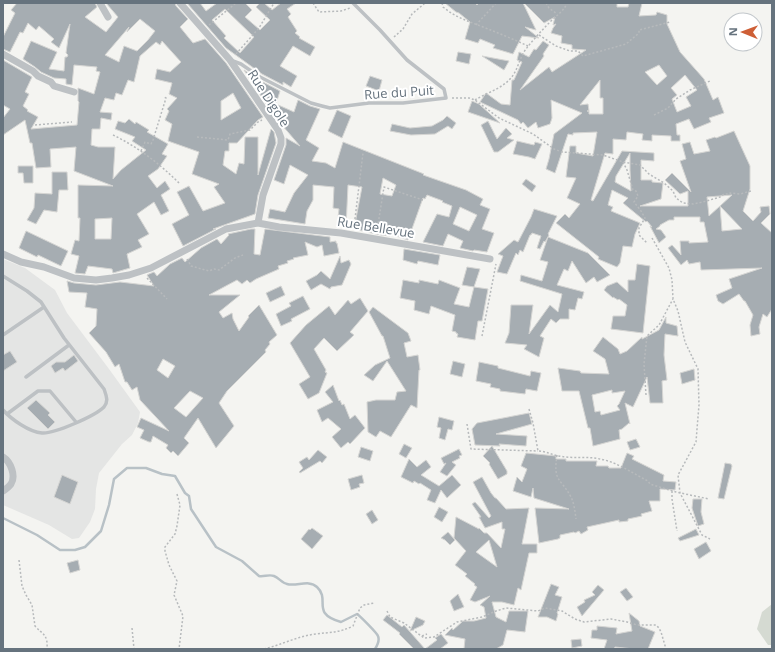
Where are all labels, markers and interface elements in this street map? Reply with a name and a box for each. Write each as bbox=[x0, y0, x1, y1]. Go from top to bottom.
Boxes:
north arrow bbox=[723, 12, 763, 52]
text: N bbox=[725, 27, 740, 36]
street label: Rue Digole bbox=[244, 66, 294, 130]
street label: Rue du Puit bbox=[364, 81, 435, 103]
street label: Rue Bellevue bbox=[336, 212, 416, 242]

